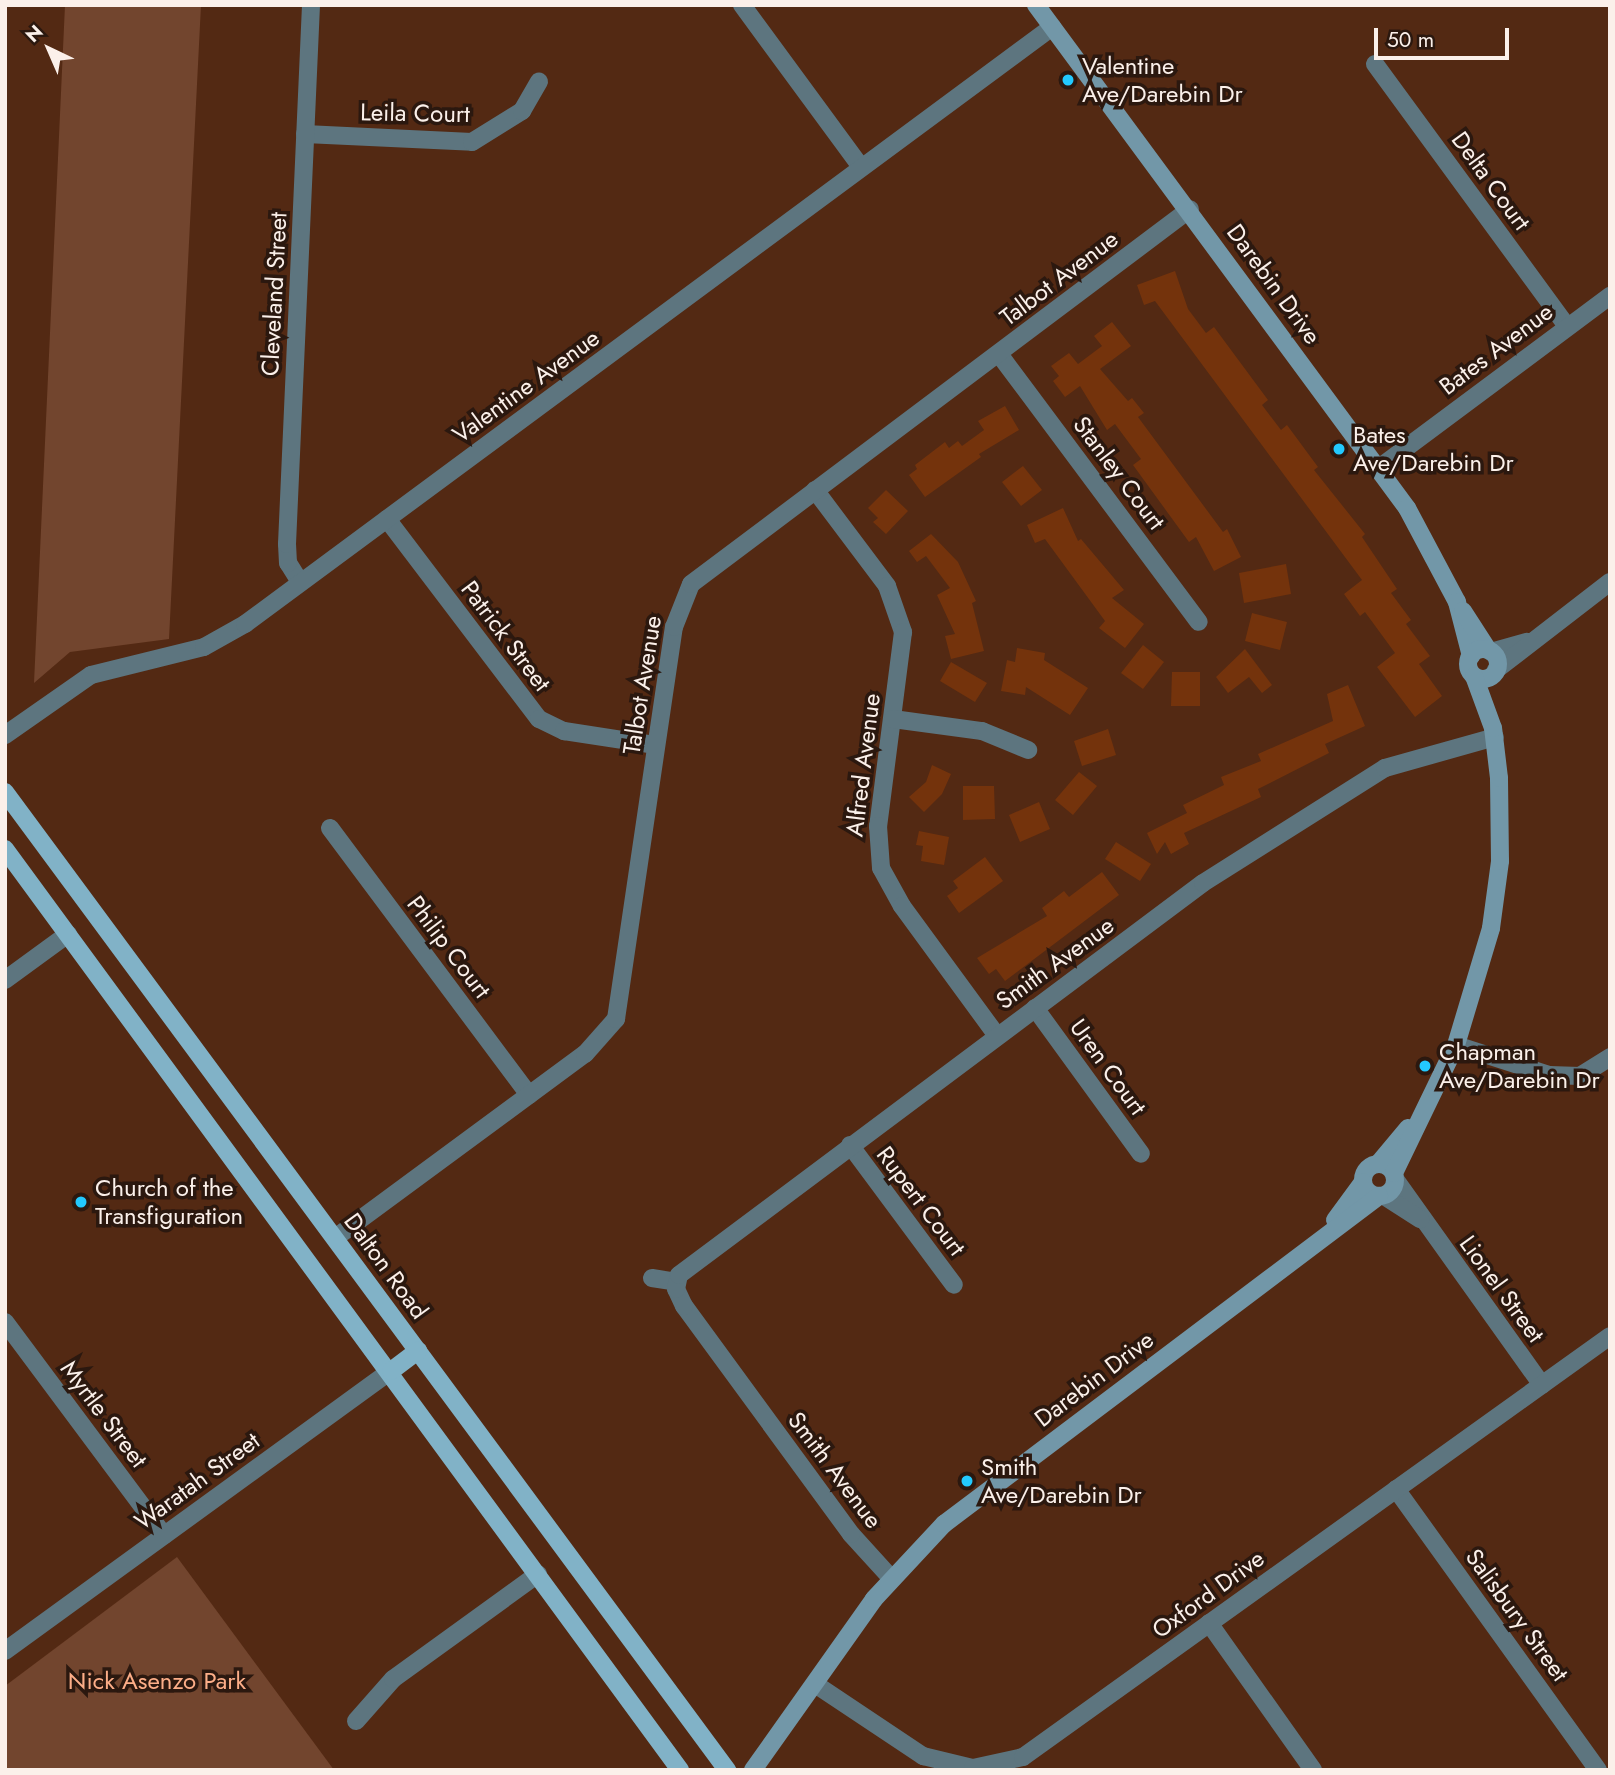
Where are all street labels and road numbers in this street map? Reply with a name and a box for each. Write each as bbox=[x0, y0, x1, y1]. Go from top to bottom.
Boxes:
street label: Leila Court bbox=[360, 98, 470, 128]
street label: Delta Court bbox=[1446, 126, 1536, 236]
street label: Cleveland Street bbox=[255, 211, 293, 377]
street label: Darebin Drive bbox=[1221, 218, 1327, 350]
street label: Talbot Avenue bbox=[994, 224, 1124, 332]
street label: Bates Avenue bbox=[1434, 297, 1558, 401]
street label: Valentine Avenue bbox=[447, 323, 605, 449]
street label: Stanley Court bbox=[1067, 411, 1171, 535]
street label: Patrick Street bbox=[455, 575, 557, 697]
street label: Talbot Avenue bbox=[617, 613, 667, 757]
street label: Alfred Avenue bbox=[840, 692, 886, 838]
street label: Philip Court bbox=[401, 890, 497, 1004]
street label: Smith Avenue bbox=[991, 911, 1119, 1015]
street label: Uren Court bbox=[1064, 1014, 1152, 1120]
street label: Rupert Court bbox=[871, 1141, 971, 1261]
street label: Dalton Road bbox=[338, 1207, 434, 1325]
street label: Lionel Street bbox=[1454, 1230, 1550, 1348]
street label: Darebin Drive bbox=[1029, 1325, 1159, 1433]
street label: Myrtle Street bbox=[54, 1355, 154, 1473]
street label: Smith Avenue bbox=[782, 1406, 888, 1534]
street label: Waratah Street bbox=[129, 1426, 265, 1536]
street label: Salisbury Street bbox=[1459, 1543, 1575, 1687]
street label: Oxford Drive bbox=[1146, 1544, 1270, 1644]

